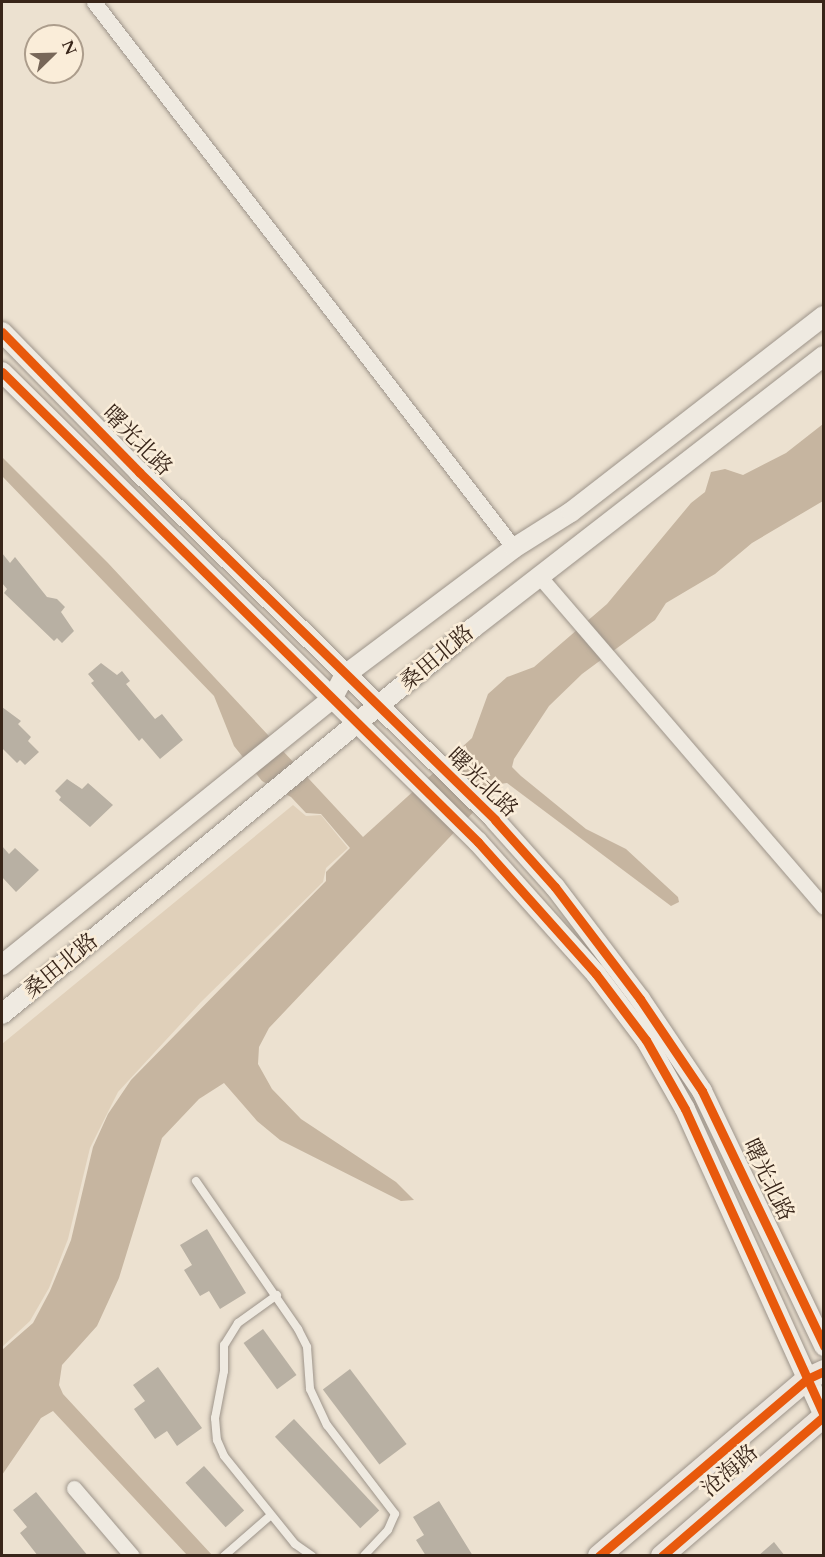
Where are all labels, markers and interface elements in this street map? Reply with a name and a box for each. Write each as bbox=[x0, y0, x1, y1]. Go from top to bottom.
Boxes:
north arrow bbox=[24, 24, 84, 84]
text: N bbox=[56, 37, 82, 58]
street label: 曙光北路 bbox=[97, 401, 177, 481]
street label: 桑田北路 bbox=[395, 620, 479, 696]
street label: 曙光北路 bbox=[441, 743, 523, 823]
street label: 桑田北路 bbox=[18, 928, 104, 1004]
street label: 曙光北路 bbox=[737, 1135, 799, 1225]
street label: 沧海路 bbox=[696, 1439, 764, 1503]

